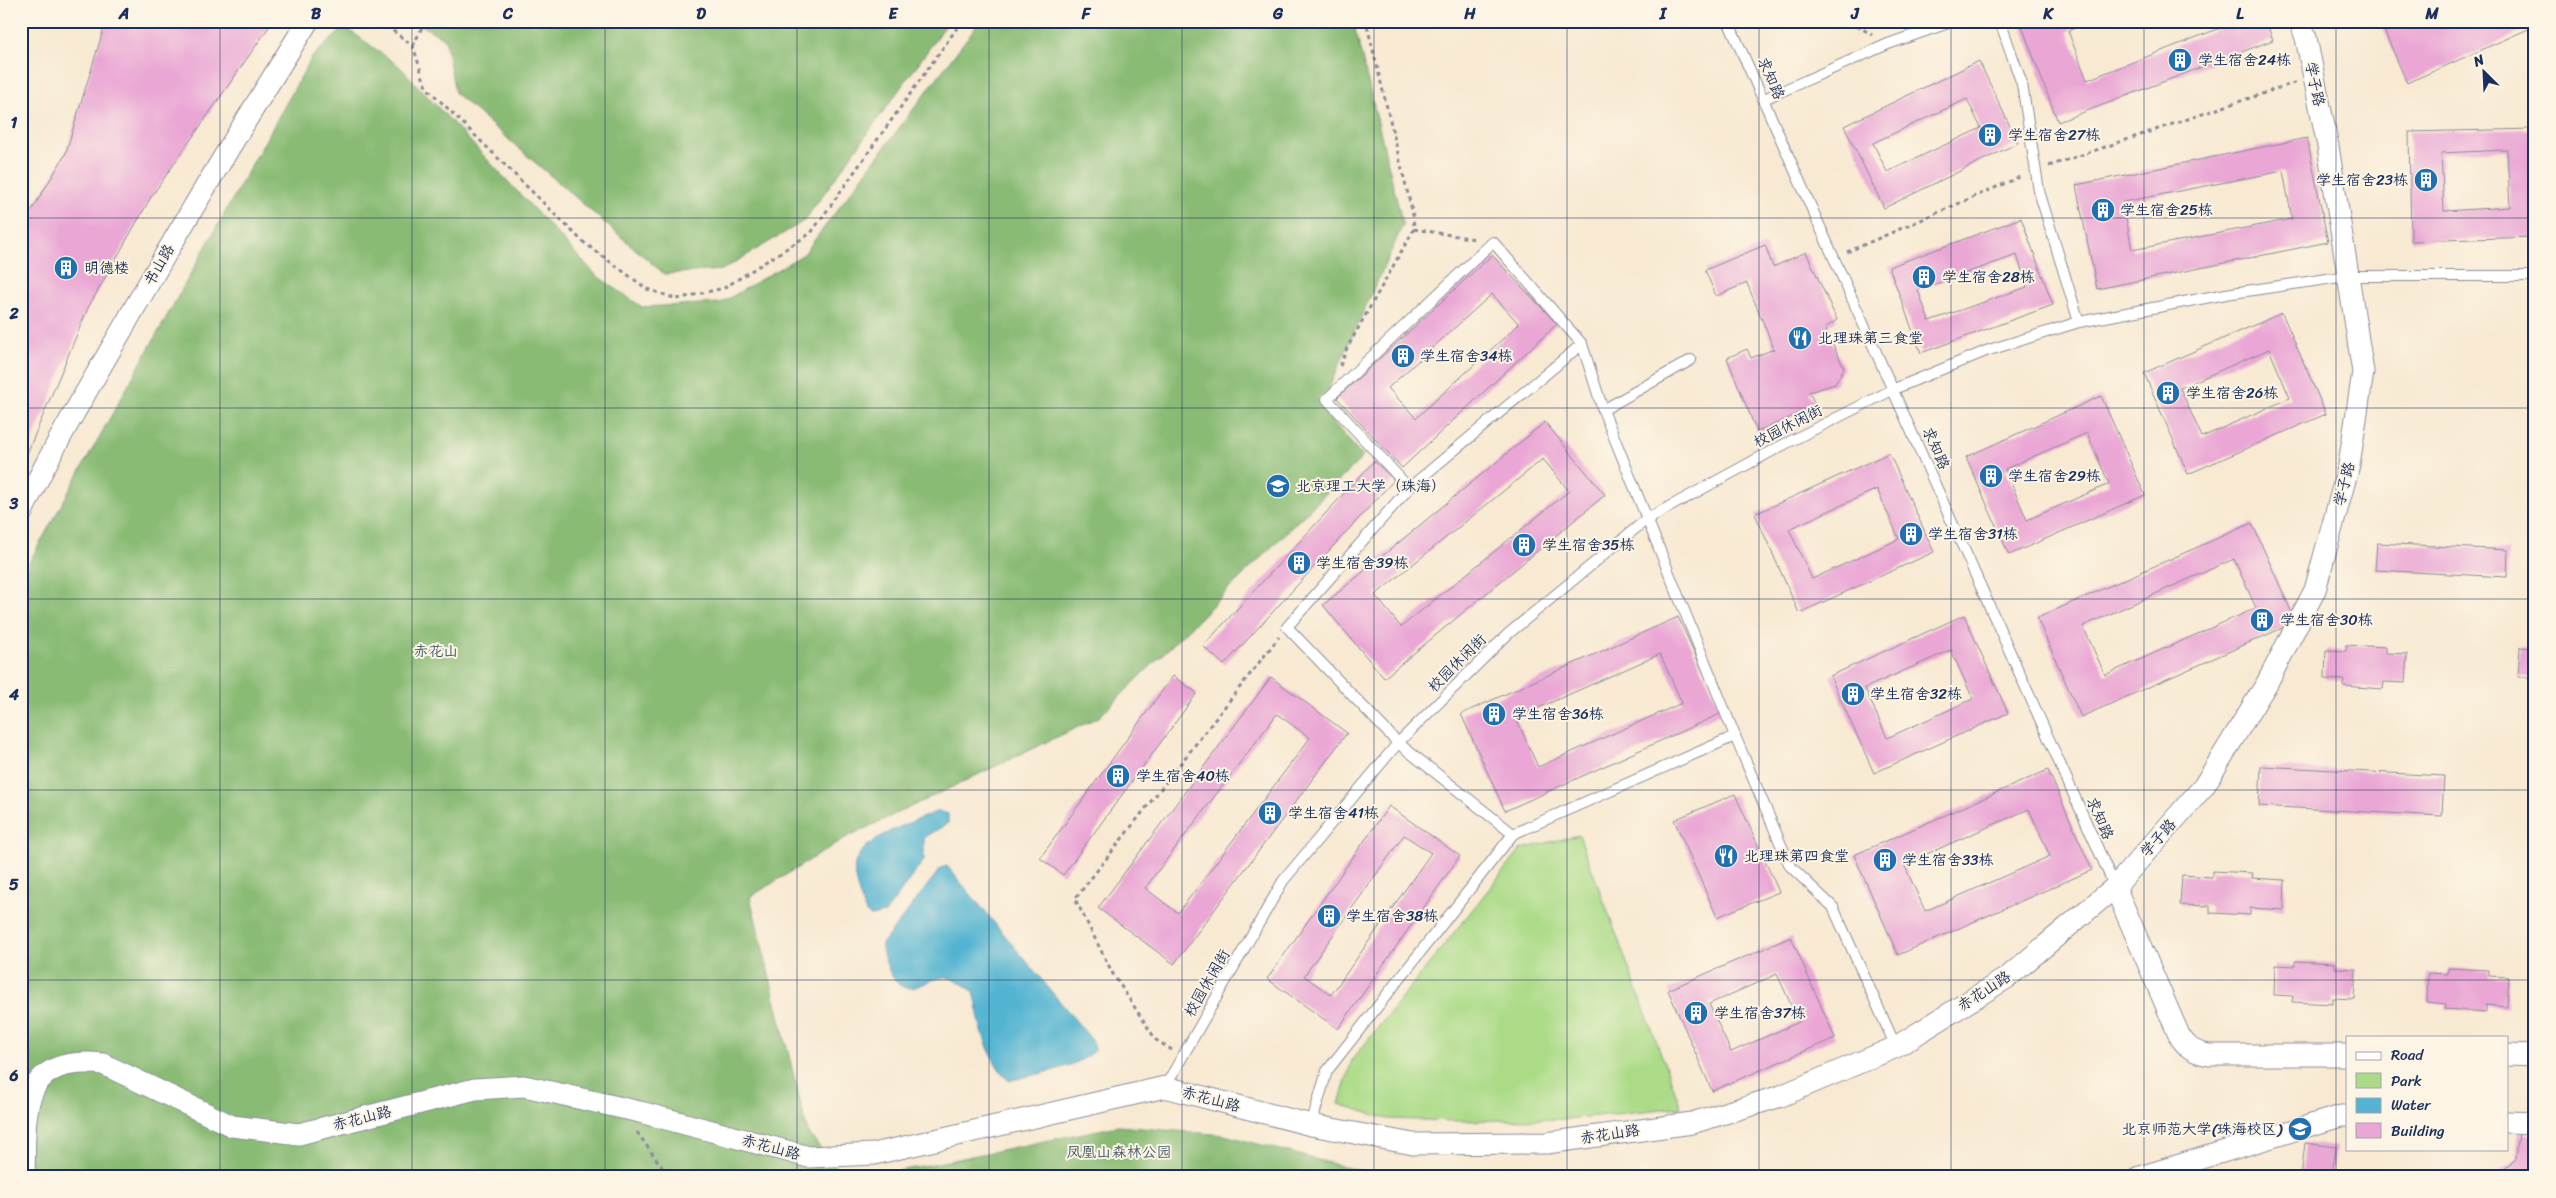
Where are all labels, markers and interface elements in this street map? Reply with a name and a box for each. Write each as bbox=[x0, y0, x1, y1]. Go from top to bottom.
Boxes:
text: A bbox=[118, 0, 129, 28]
text: B bbox=[311, 0, 322, 28]
text: C bbox=[502, 0, 514, 28]
text: D bbox=[696, 0, 706, 28]
text: E bbox=[889, 0, 899, 28]
text: F bbox=[1081, 0, 1092, 28]
text: G bbox=[1272, 0, 1284, 28]
text: H bbox=[1463, 0, 1476, 28]
text: I bbox=[1659, 0, 1668, 28]
text: J bbox=[1850, 0, 1860, 28]
text: K bbox=[2042, 0, 2054, 28]
text: L bbox=[2236, 0, 2244, 28]
text: M bbox=[2424, 0, 2439, 28]
building icon: 学生宿舍24栋 bbox=[2167, 47, 2193, 73]
place label: 学生宿舍24栋 bbox=[2198, 47, 2291, 73]
text: N bbox=[2468, 47, 2489, 74]
north arrow bbox=[2458, 48, 2508, 98]
street label: 求知路 bbox=[1750, 52, 1792, 104]
street label: 学子路 bbox=[2298, 59, 2332, 109]
text: 1 bbox=[11, 108, 18, 137]
building icon: 学生宿舍27栋 bbox=[1977, 122, 2003, 148]
place label: 学生宿舍27栋 bbox=[2008, 122, 2100, 148]
place label: 学生宿舍23栋 bbox=[2316, 167, 2408, 193]
building icon: 学生宿舍23栋 bbox=[2413, 167, 2439, 193]
building icon: 学生宿舍25栋 bbox=[2090, 197, 2116, 223]
place label: 学生宿舍25栋 bbox=[2120, 197, 2213, 223]
street label: 书山路 bbox=[136, 239, 182, 291]
building icon: 明德楼 bbox=[53, 255, 79, 281]
place label: 明德楼 bbox=[84, 255, 129, 281]
building icon: 学生宿舍28栋 bbox=[1911, 264, 1937, 290]
place label: 学生宿舍28栋 bbox=[1942, 264, 2035, 290]
text: 2 bbox=[8, 299, 19, 328]
restaurant icon: 北理珠第三食堂 bbox=[1787, 325, 1813, 351]
place label: 北理珠第三食堂 bbox=[1818, 325, 1923, 351]
building icon: 学生宿舍34栋 bbox=[1390, 343, 1416, 369]
place label: 学生宿舍34栋 bbox=[1420, 343, 1513, 369]
building icon: 学生宿舍26栋 bbox=[2155, 380, 2181, 406]
place label: 学生宿舍26栋 bbox=[2186, 380, 2278, 406]
street label: 校园休闲街 bbox=[1749, 397, 1827, 455]
street label: 求知路 bbox=[1915, 422, 1957, 474]
street label: 学子路 bbox=[2326, 459, 2362, 509]
building icon: 学生宿舍29栋 bbox=[1978, 463, 2004, 489]
place label: 学生宿舍29栋 bbox=[2008, 463, 2101, 489]
school or university icon: 北京理工大学（珠海） bbox=[1265, 473, 1291, 499]
place label: 北京理工大学（珠海） bbox=[1296, 473, 1446, 499]
text: 3 bbox=[9, 489, 19, 518]
building icon: 学生宿舍31栋 bbox=[1898, 521, 1924, 547]
place label: 学生宿舍31栋 bbox=[1928, 521, 2018, 547]
building icon: 学生宿舍35栋 bbox=[1511, 532, 1537, 558]
place label: 学生宿舍35栋 bbox=[1542, 532, 1634, 558]
building icon: 学生宿舍39栋 bbox=[1286, 550, 1312, 576]
place label: 学生宿舍39栋 bbox=[1316, 550, 1408, 576]
building icon: 学生宿舍30栋 bbox=[2249, 607, 2275, 633]
place label: 学生宿舍30栋 bbox=[2280, 607, 2373, 633]
street label: 校园休闲街 bbox=[1421, 627, 1493, 699]
park label: 赤花山 bbox=[413, 638, 459, 664]
text: 4 bbox=[8, 680, 19, 709]
building icon: 学生宿舍32栋 bbox=[1840, 681, 1866, 707]
place label: 学生宿舍32栋 bbox=[1870, 681, 1962, 707]
building icon: 学生宿舍36栋 bbox=[1481, 701, 1507, 727]
place label: 学生宿舍36栋 bbox=[1512, 701, 1604, 727]
building icon: 学生宿舍40栋 bbox=[1105, 763, 1131, 789]
place label: 学生宿舍40栋 bbox=[1136, 763, 1230, 789]
street label: 求知路 bbox=[2079, 792, 2121, 844]
building icon: 学生宿舍41栋 bbox=[1257, 800, 1283, 826]
place label: 学生宿舍41栋 bbox=[1288, 800, 1379, 826]
street label: 学子路 bbox=[2133, 813, 2183, 863]
restaurant icon: 北理珠第四食堂 bbox=[1713, 843, 1739, 869]
place label: 北理珠第四食堂 bbox=[1744, 843, 1849, 869]
building icon: 学生宿舍33栋 bbox=[1872, 847, 1898, 873]
place label: 学生宿舍33栋 bbox=[1902, 847, 1993, 873]
text: 5 bbox=[9, 870, 19, 899]
building icon: 学生宿舍38栋 bbox=[1316, 903, 1342, 929]
place label: 学生宿舍38栋 bbox=[1346, 903, 1438, 929]
street label: 校园休闲街 bbox=[1177, 944, 1237, 1022]
street label: 赤花山路 bbox=[1952, 964, 2016, 1018]
building icon: 学生宿舍37栋 bbox=[1683, 1000, 1709, 1026]
place label: 学生宿舍37栋 bbox=[1714, 1000, 1806, 1026]
legend bbox=[2346, 1036, 2508, 1150]
text: Road bbox=[2391, 1042, 2424, 1068]
text: 6 bbox=[8, 1061, 19, 1090]
text: Park bbox=[2391, 1068, 2422, 1094]
street label: 赤花山路 bbox=[1179, 1079, 1243, 1119]
text: Water bbox=[2391, 1092, 2431, 1118]
street label: 赤花山路 bbox=[330, 1098, 394, 1138]
place label: 北京师范大学(珠海校区) bbox=[2121, 1116, 2283, 1142]
school or university icon: 北京师范大学(珠海校区) bbox=[2287, 1116, 2313, 1142]
street label: 赤花山路 bbox=[1578, 1117, 1642, 1151]
text: Building bbox=[2391, 1118, 2445, 1144]
street label: 赤花山路 bbox=[739, 1127, 803, 1167]
park label: 凤凰山森林公园 bbox=[1066, 1139, 1172, 1165]

